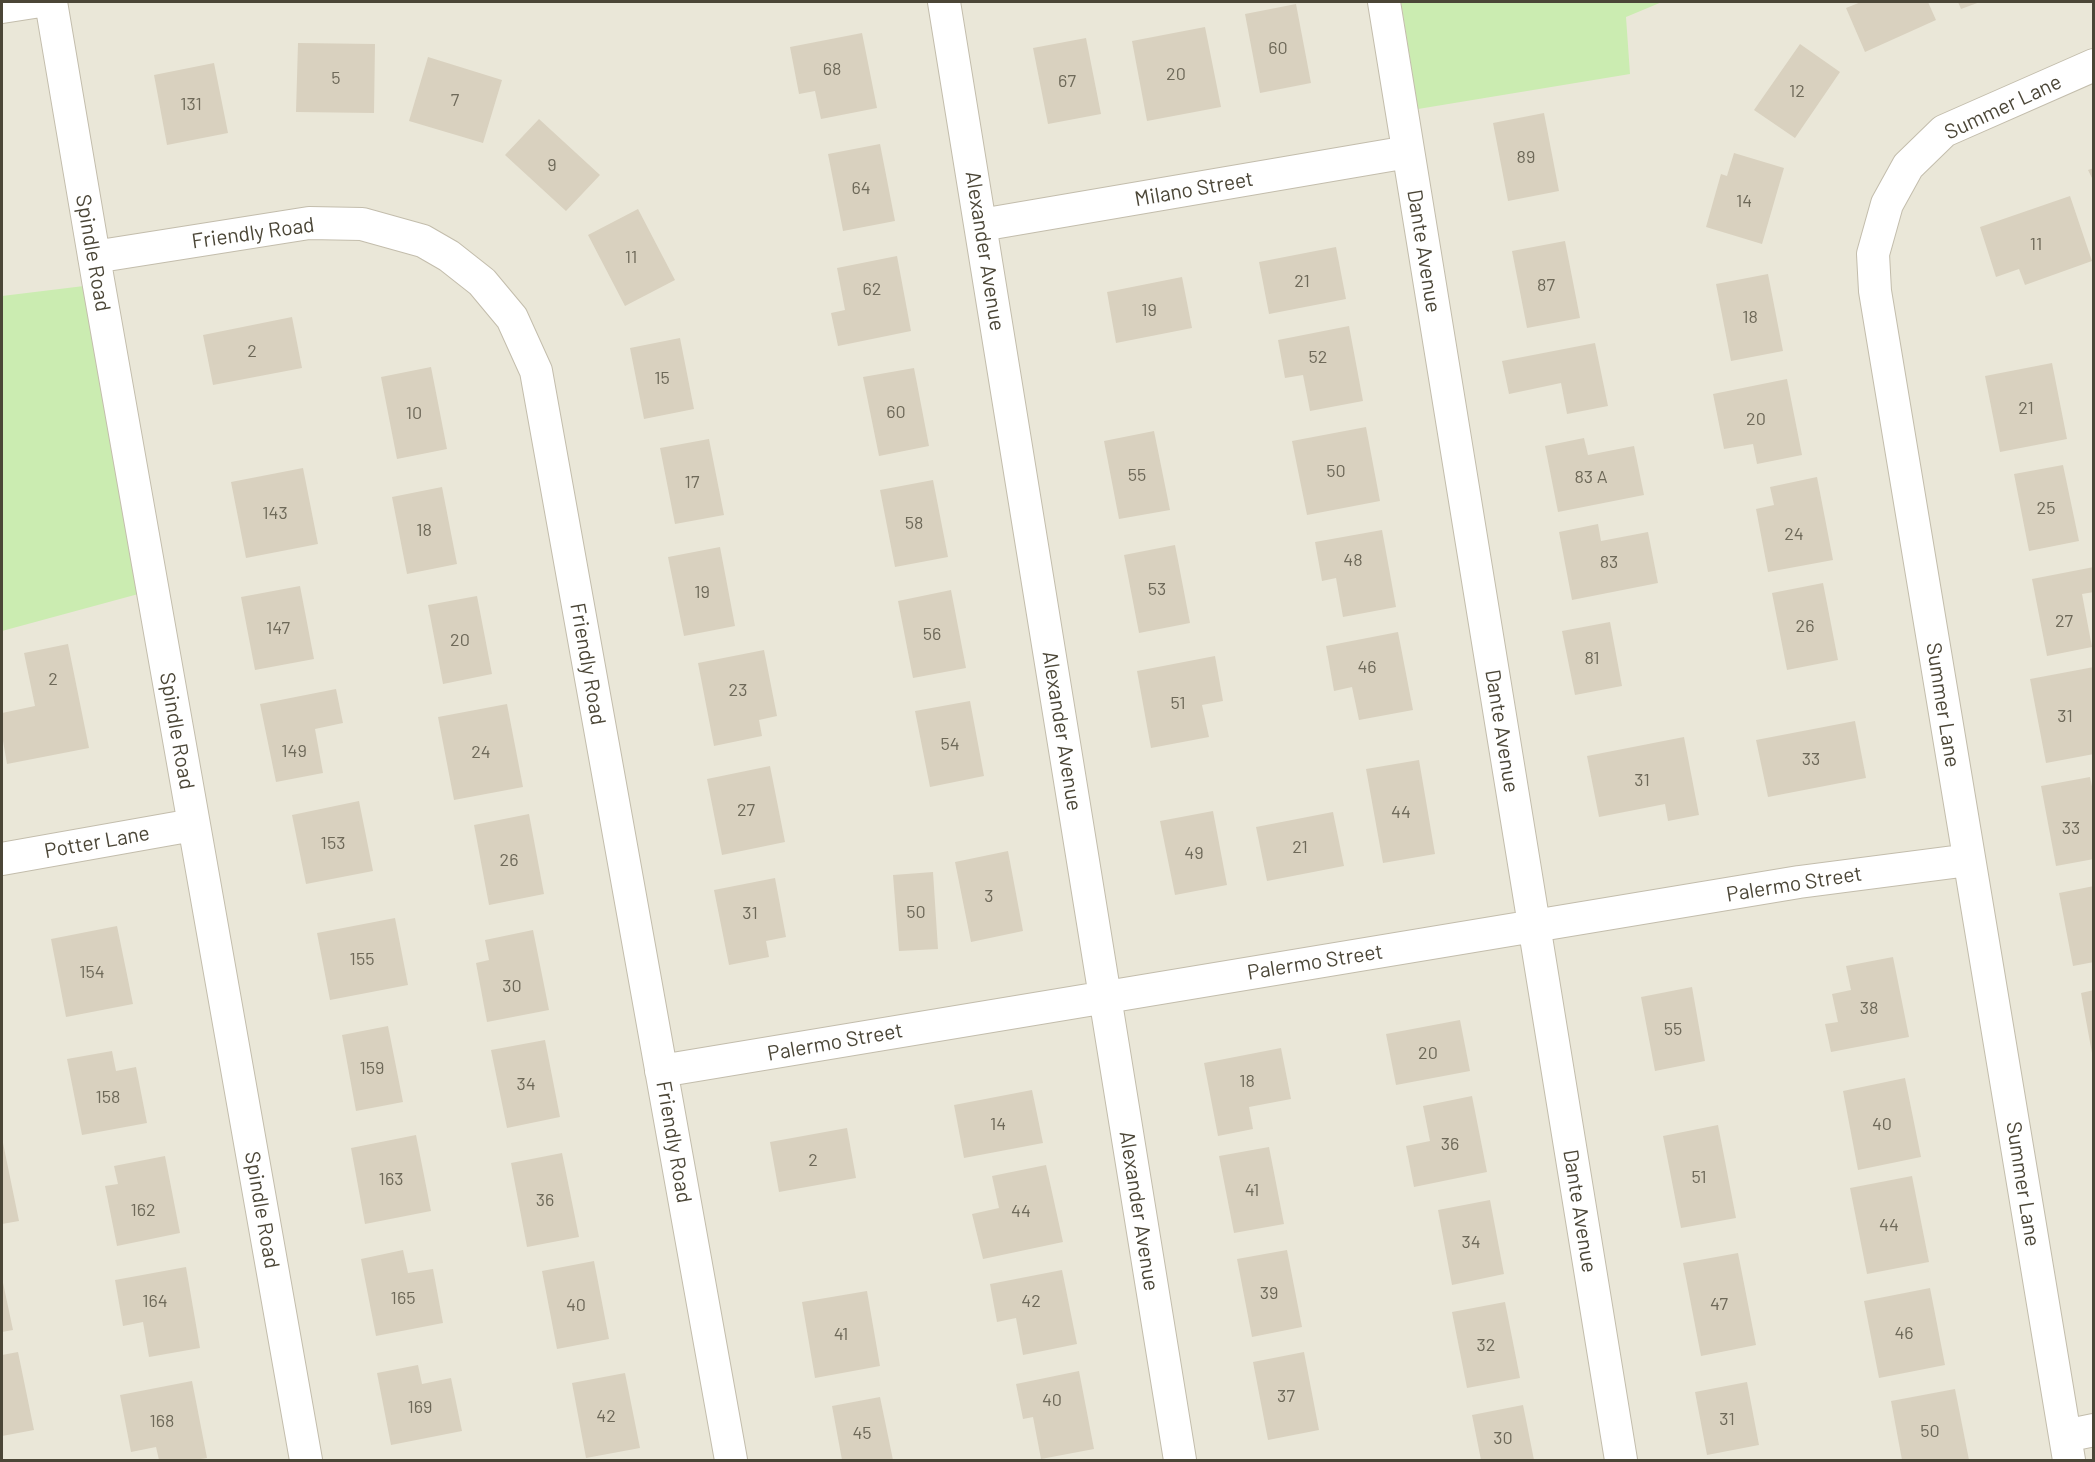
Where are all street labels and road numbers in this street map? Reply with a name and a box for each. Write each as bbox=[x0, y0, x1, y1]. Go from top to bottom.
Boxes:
street label: Summer Lane bbox=[1941, 69, 2065, 145]
street label: Milano Street bbox=[1133, 166, 1255, 212]
street label: Alexander Avenue bbox=[960, 169, 1010, 333]
street label: Dante Avenue bbox=[1402, 188, 1446, 314]
street label: Spindle Road bbox=[70, 192, 116, 314]
street label: Friendly Road bbox=[190, 212, 316, 254]
street label: Friendly Road bbox=[565, 601, 611, 727]
street label: Summer Lane bbox=[1921, 641, 1965, 769]
street label: Alexander Avenue bbox=[1037, 649, 1087, 813]
street label: Dante Avenue bbox=[1480, 668, 1524, 794]
street label: Spindle Road bbox=[154, 670, 200, 792]
street label: Potter Lane bbox=[42, 820, 152, 864]
street label: Palermo Street bbox=[1724, 861, 1864, 907]
street label: Palermo Street bbox=[1245, 939, 1385, 985]
street label: Palermo Street bbox=[765, 1018, 905, 1066]
street label: Friendly Road bbox=[651, 1079, 697, 1205]
street label: Summer Lane bbox=[2001, 1120, 2045, 1248]
street label: Alexander Avenue bbox=[1114, 1129, 1164, 1293]
street label: Dante Avenue bbox=[1558, 1148, 1602, 1274]
street label: Spindle Road bbox=[239, 1149, 285, 1271]

